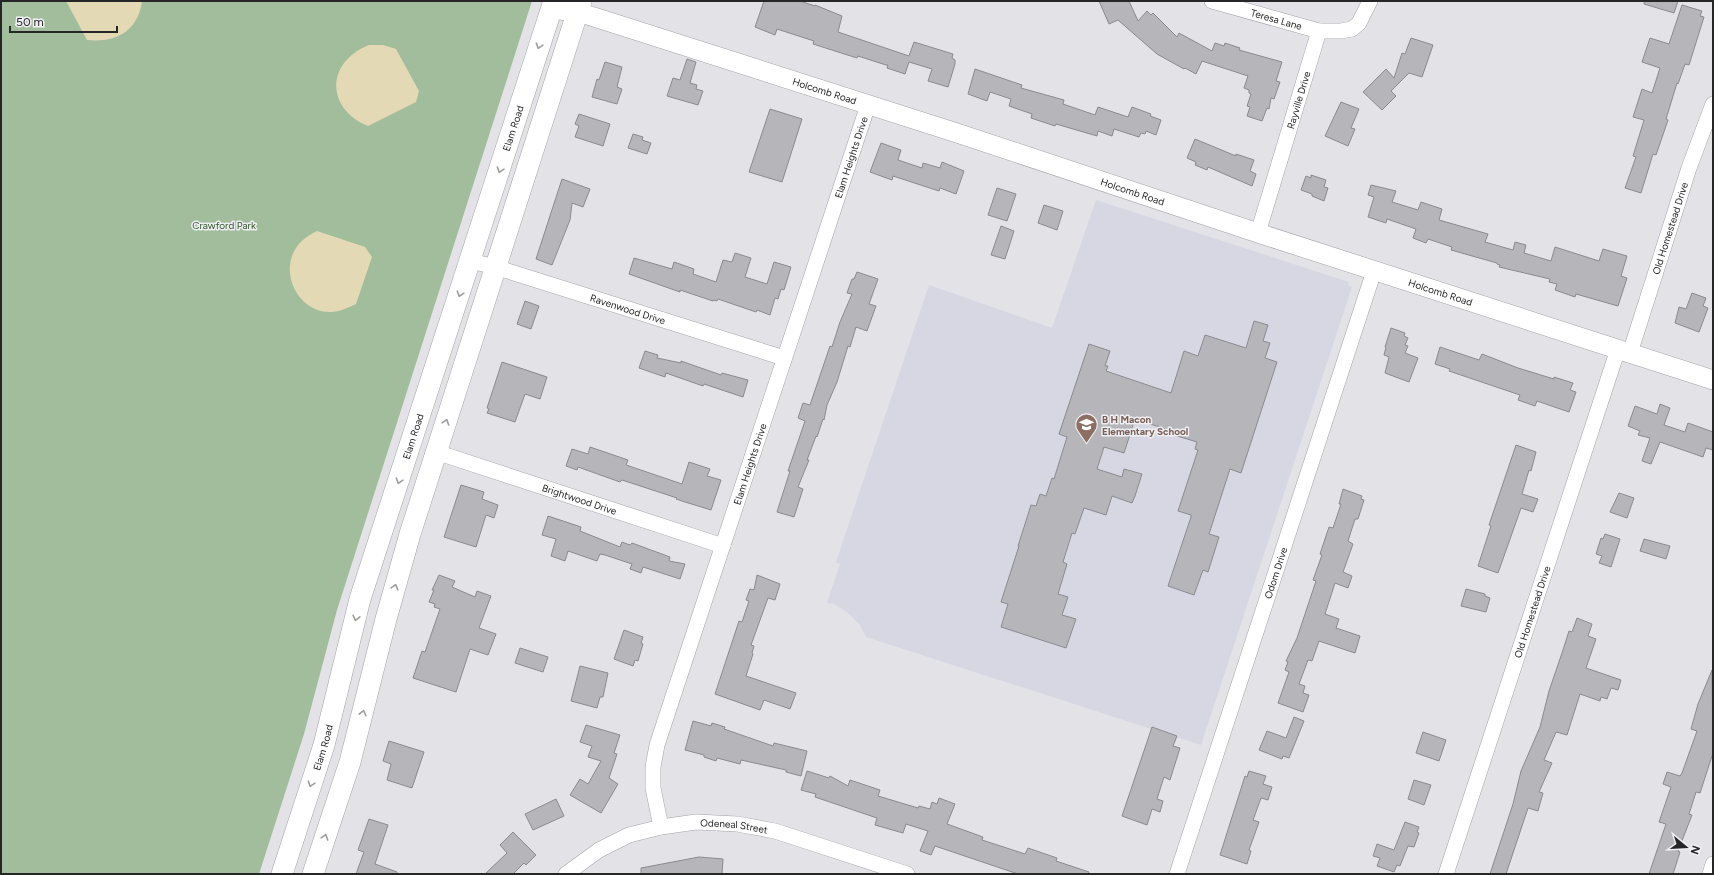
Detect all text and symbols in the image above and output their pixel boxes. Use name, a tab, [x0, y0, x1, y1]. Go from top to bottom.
street label: Teresa Lane	[1249, 6, 1304, 33]
scale bar	[10, 8, 117, 34]
text: 50 m	[16, 15, 44, 29]
one-way arrow	[535, 42, 544, 49]
street label: Rayville Drive	[1283, 69, 1313, 130]
street label: Holcomb Road	[791, 74, 858, 107]
street label: Elam Road	[499, 104, 526, 153]
street label: Elam Heights Drive	[831, 114, 870, 200]
one-way arrow	[496, 166, 505, 173]
street label: Holcomb Road	[1099, 175, 1166, 208]
street label: Old Homestead Drive	[1649, 180, 1691, 276]
park label: Crawford Park	[192, 219, 256, 232]
street label: Holcomb Road	[1407, 276, 1474, 308]
one-way arrow	[456, 290, 465, 297]
street label: Ravenwood Drive	[589, 291, 668, 327]
street label: Elam Road	[399, 412, 426, 461]
school or university icon: B H Macon Elementary School	[1073, 412, 1099, 445]
place label: B H Macon Elementary School	[1102, 413, 1188, 438]
one-way arrow	[441, 419, 450, 426]
street label: Elam Heights Drive	[730, 421, 769, 507]
one-way arrow	[395, 477, 403, 484]
street label: Brightwood Drive	[540, 481, 619, 517]
street label: Odom Drive	[1261, 545, 1290, 600]
street label: Old Homestead Drive	[1511, 563, 1553, 659]
one-way arrow	[390, 583, 399, 590]
one-way arrow	[352, 614, 361, 621]
one-way arrow	[358, 709, 367, 716]
street label: Elam Road	[310, 723, 335, 772]
one-way arrow	[307, 781, 316, 788]
street label: Odeneal Street	[700, 816, 769, 836]
north arrow	[1666, 827, 1706, 867]
one-way arrow	[320, 834, 329, 841]
text: N	[1688, 844, 1703, 856]

